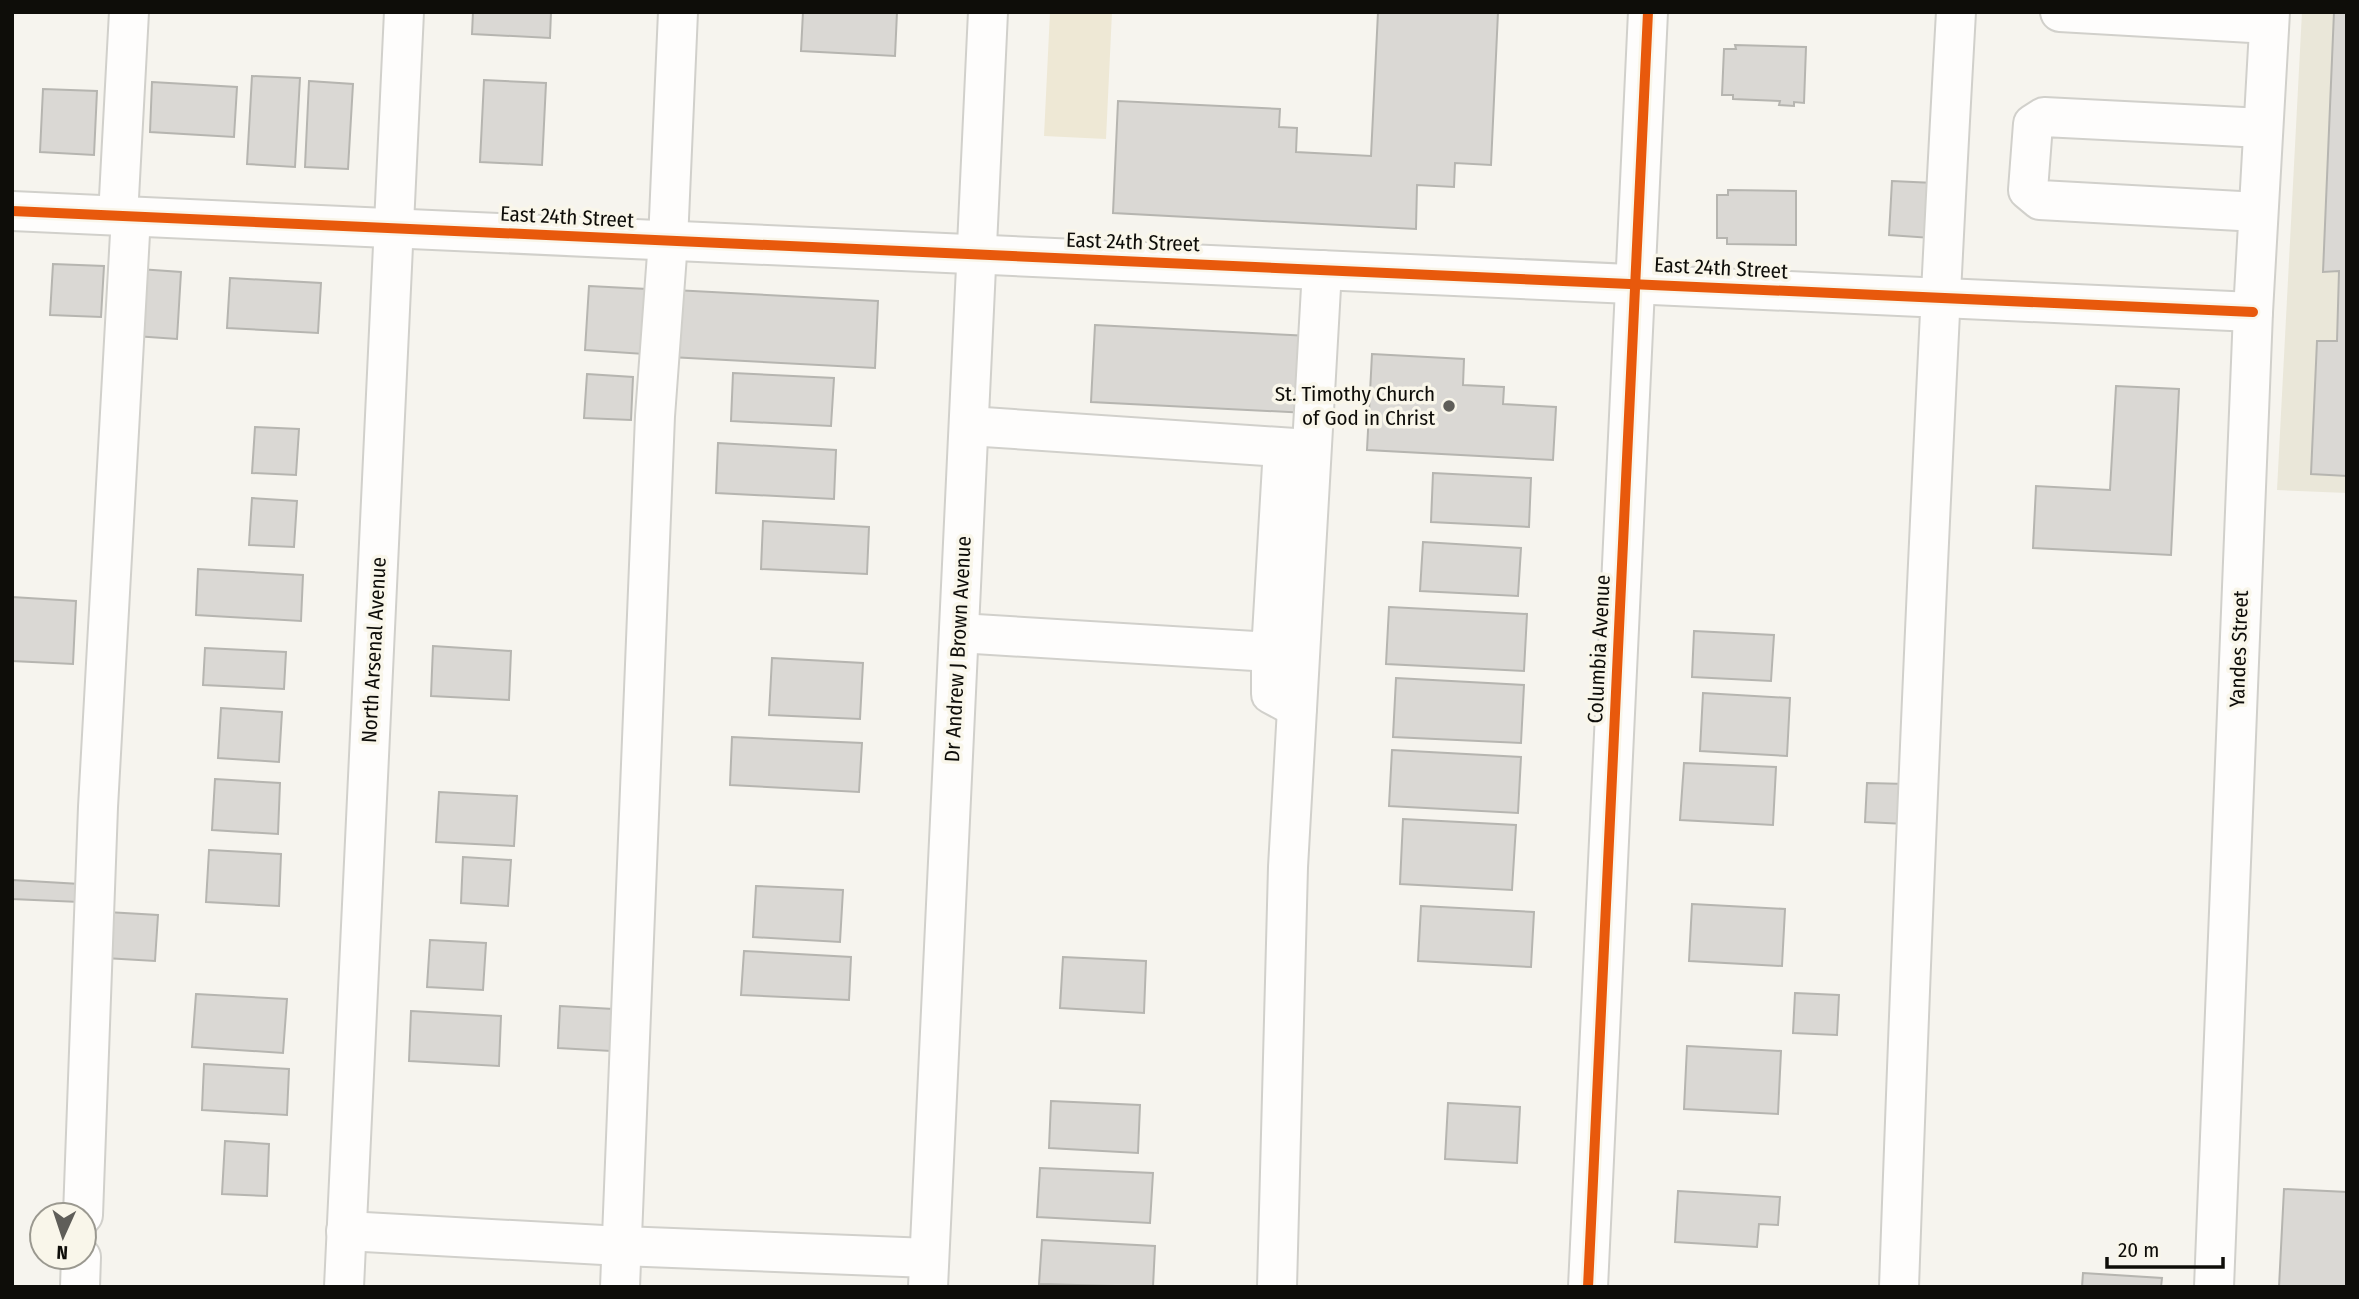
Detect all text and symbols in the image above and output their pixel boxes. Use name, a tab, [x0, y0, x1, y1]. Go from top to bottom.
street label: East 24th Street	[499, 201, 635, 233]
street label: East 24th Street	[1066, 227, 1201, 257]
street label: East 24th Street	[1653, 252, 1789, 284]
place label: St. Timothy Church of God in Christ	[1275, 381, 1435, 431]
marker: St. Timothy Church of God in Christ	[1441, 398, 1457, 414]
street label: Dr Andrew J Brown Avenue	[939, 535, 977, 763]
street label: North Arsenal Avenue	[356, 556, 392, 744]
street label: Columbia Avenue	[1582, 574, 1616, 724]
street label: Yandes Street	[2224, 590, 2254, 708]
north arrow	[28, 1201, 98, 1271]
scale bar	[2107, 1226, 2222, 1270]
text: 20 m	[2118, 1237, 2159, 1263]
text: N	[56, 1241, 68, 1264]

